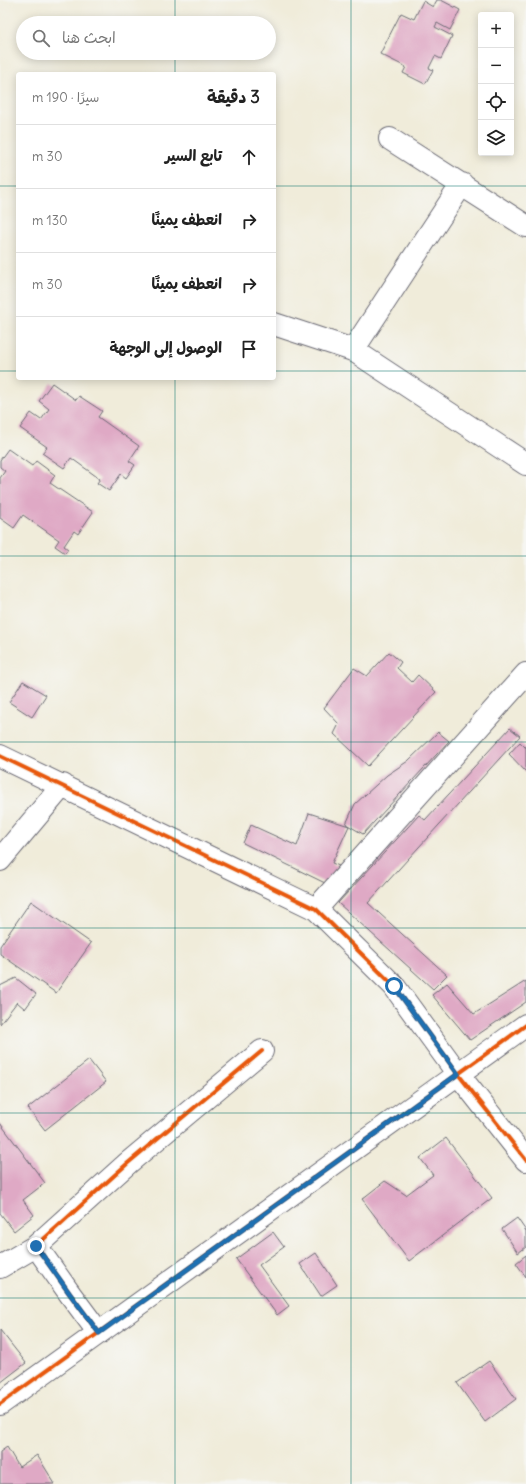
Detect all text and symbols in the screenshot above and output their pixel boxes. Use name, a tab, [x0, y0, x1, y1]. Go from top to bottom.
map controls	[478, 12, 514, 156]
button: +	[478, 12, 514, 48]
search box	[16, 16, 276, 60]
icon: search	[30, 27, 52, 49]
text: ابحث هنا	[62, 28, 116, 47]
button: −	[478, 48, 514, 84]
button: locate	[478, 84, 514, 120]
text: 3 دقيقة	[207, 86, 260, 108]
text: سيرًا · 190 m	[32, 89, 99, 106]
button: layers	[478, 120, 514, 156]
text: تابع السير	[165, 146, 222, 165]
icon: ahead	[238, 146, 260, 168]
text: 30 m	[32, 148, 62, 165]
text: انعطف يمينًا	[151, 210, 222, 229]
icon: right	[238, 210, 260, 232]
text: 130 m	[32, 212, 68, 229]
text: انعطف يمينًا	[151, 274, 222, 293]
icon: right	[238, 274, 260, 296]
text: 30 m	[32, 276, 62, 293]
text: الوصول إلى الوجهة	[109, 338, 222, 357]
icon: arrive	[238, 338, 260, 360]
route start	[385, 977, 403, 995]
route end	[27, 1237, 45, 1255]

